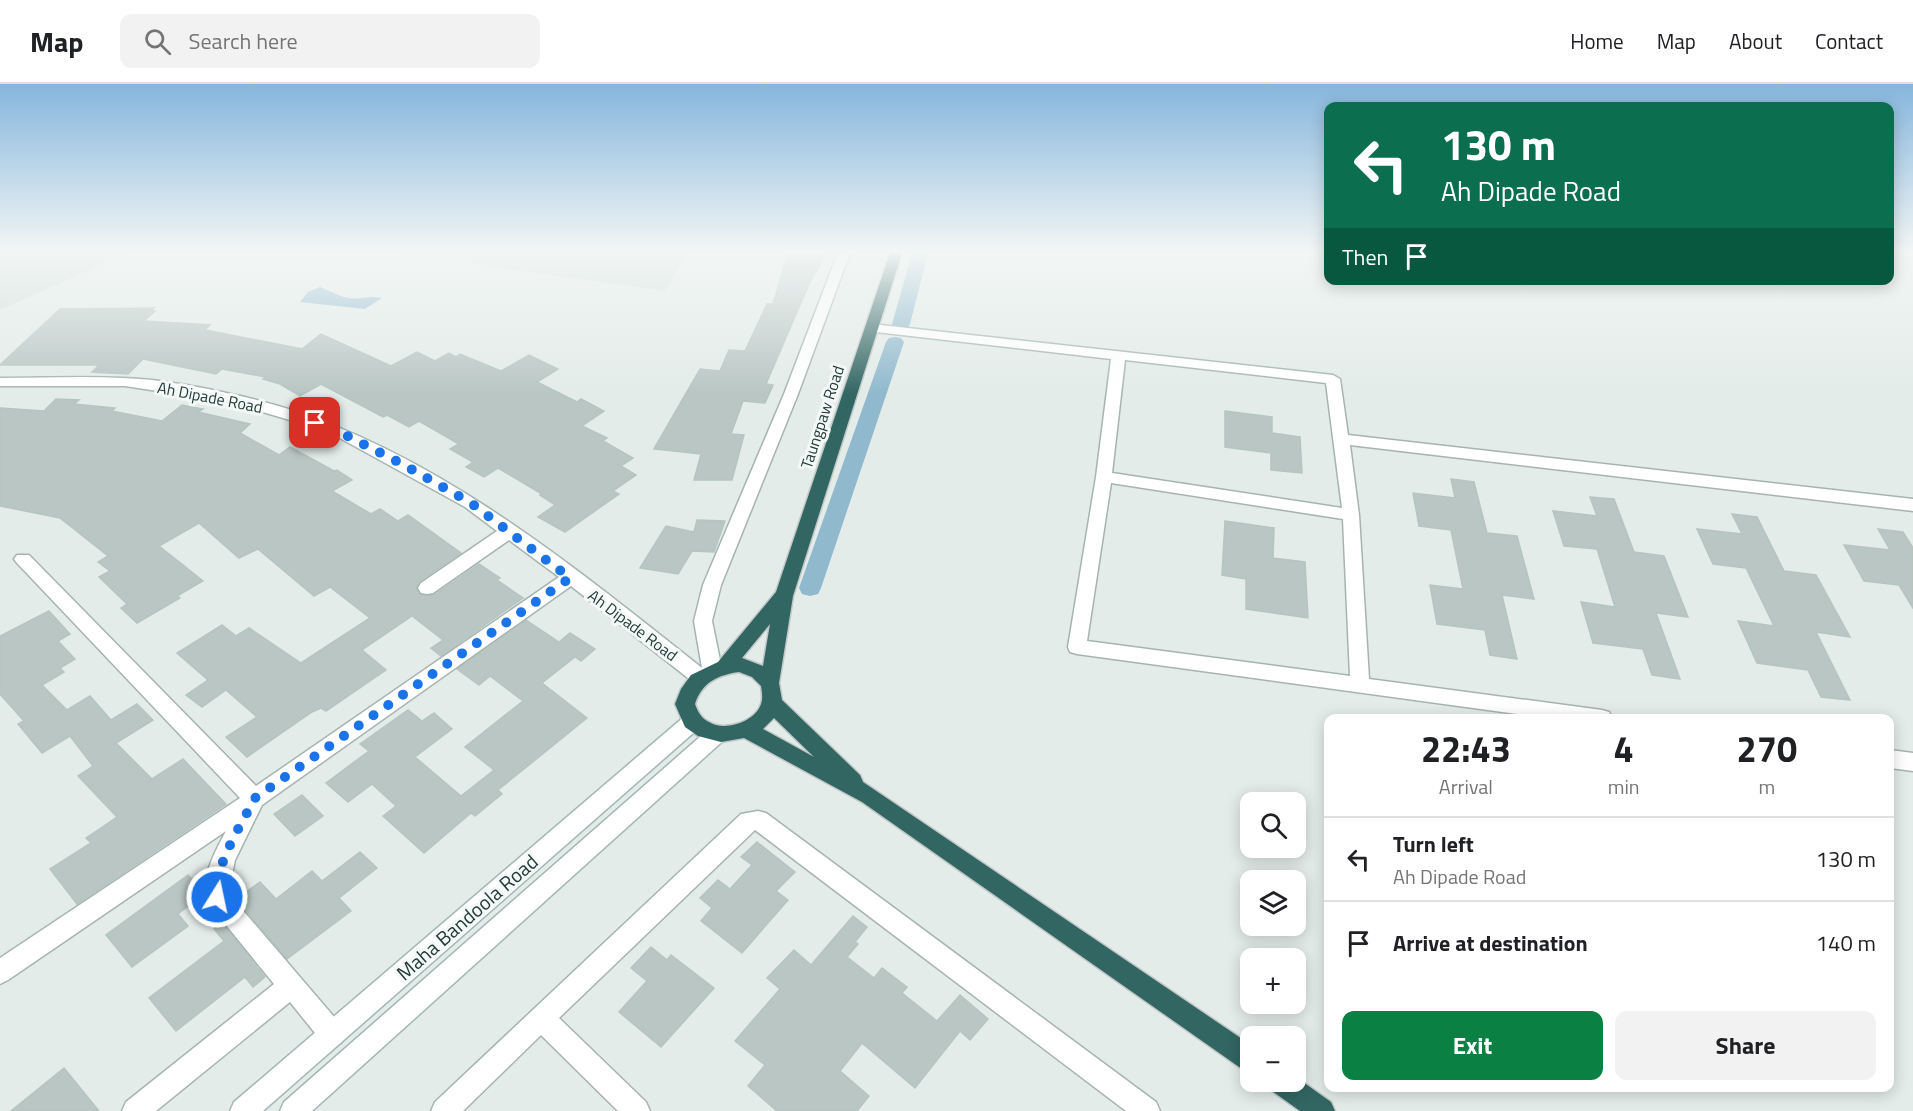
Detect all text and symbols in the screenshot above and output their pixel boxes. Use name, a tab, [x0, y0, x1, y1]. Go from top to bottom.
search box	[120, 14, 540, 68]
text: Map	[30, 20, 84, 63]
text: Search here	[189, 24, 298, 58]
icon: search	[141, 25, 174, 58]
text: Home	[1570, 25, 1624, 57]
text: Map	[1657, 25, 1696, 57]
text: About	[1729, 25, 1782, 57]
text: Contact	[1815, 25, 1883, 57]
text: 130 m	[1441, 112, 1556, 176]
icon: left	[1342, 126, 1420, 204]
text: Ah Dipade Road	[1441, 170, 1621, 211]
text: Then	[1342, 240, 1388, 274]
icon: arrive	[1400, 240, 1433, 273]
street label: Taungpaw Road	[794, 362, 850, 472]
street label: Ah Dipade Road	[155, 375, 265, 419]
pin	[289, 397, 340, 448]
icon: arrive	[298, 406, 331, 439]
street label: Ah Dipade Road	[583, 583, 683, 667]
text: 22:43	[1421, 721, 1511, 776]
text: 4	[1614, 721, 1634, 776]
text: 270	[1737, 721, 1797, 776]
text: Arrival	[1439, 771, 1493, 802]
text: min	[1608, 771, 1640, 802]
text: m	[1758, 771, 1775, 802]
map controls	[1240, 792, 1306, 1092]
button: search	[1240, 792, 1306, 858]
text: Turn left	[1393, 827, 1474, 861]
text: 130 m	[1816, 842, 1876, 876]
icon: left	[1342, 843, 1375, 876]
street label: Maha Bandoola Road	[389, 847, 545, 987]
text: Ah Dipade Road	[1393, 861, 1526, 892]
position arrow	[185, 865, 249, 929]
button: layers	[1240, 870, 1306, 936]
text: Arrive at destination	[1393, 926, 1588, 960]
text: 140 m	[1816, 926, 1876, 960]
icon: arrive	[1342, 927, 1375, 960]
button: +	[1240, 948, 1306, 1014]
button: Exit	[1342, 1011, 1603, 1080]
button: Share	[1615, 1011, 1876, 1080]
button: −	[1240, 1026, 1306, 1092]

